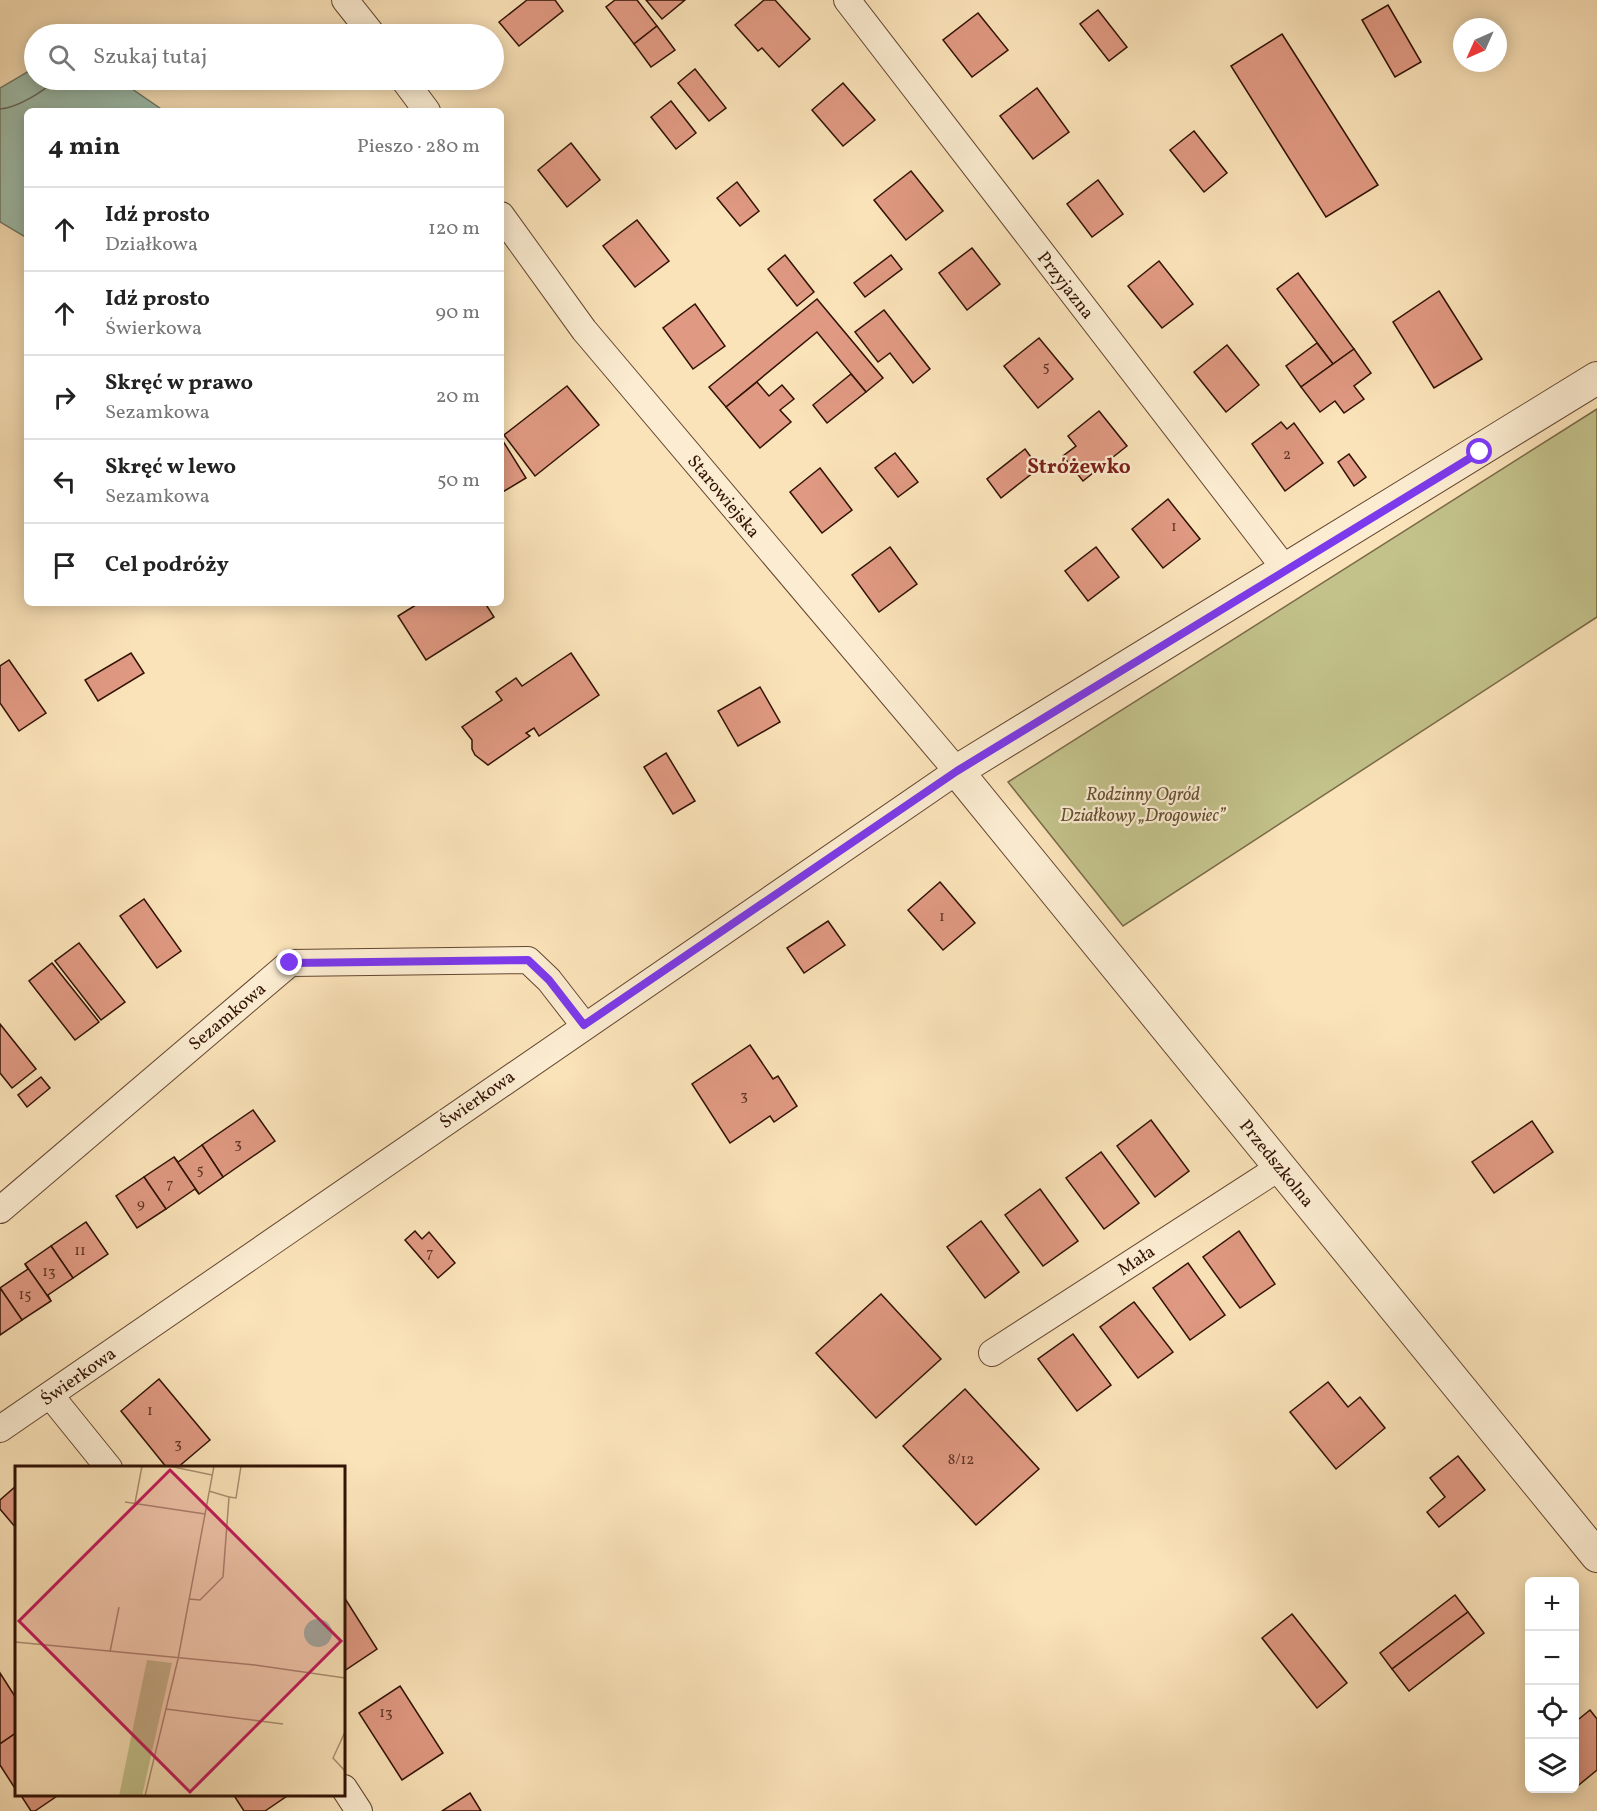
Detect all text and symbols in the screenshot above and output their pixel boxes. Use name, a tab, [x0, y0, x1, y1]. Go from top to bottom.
north arrow	[1453, 18, 1507, 72]
search box	[24, 24, 504, 90]
icon: search	[45, 41, 78, 74]
text: Szukaj tutaj	[93, 42, 207, 73]
text: 4 min	[48, 129, 120, 165]
text: Pieszo · 280 m	[357, 133, 480, 161]
text: Idź prosto	[105, 200, 210, 231]
icon: ahead	[48, 213, 81, 246]
text: 120 m	[428, 215, 480, 243]
text: Działkowa	[105, 231, 198, 259]
street label: Przyjazna	[1030, 247, 1099, 325]
text: Idź prosto	[105, 284, 210, 315]
icon: ahead	[48, 297, 81, 330]
text: 90 m	[436, 299, 480, 327]
text: Świerkowa	[105, 315, 202, 343]
house number: 5	[1042, 357, 1050, 378]
text: Skręć w prawo	[105, 368, 253, 399]
icon: right	[48, 381, 81, 414]
text: 20 m	[436, 383, 480, 411]
text: Sezamkowa	[105, 399, 210, 427]
route start	[1466, 438, 1492, 464]
house number: 2	[1283, 445, 1291, 466]
street label: Starowiejska	[681, 450, 765, 544]
text: Skręć w lewo	[105, 452, 236, 483]
district label: Stróżewko	[1027, 453, 1131, 482]
icon: left	[48, 465, 81, 498]
text: 50 m	[437, 467, 480, 495]
text: Sezamkowa	[105, 483, 210, 511]
house number: 1	[1171, 517, 1177, 538]
icon: arrive	[48, 549, 81, 582]
text: Cel podróży	[105, 550, 229, 581]
park label: Rodzinny Ogród Działkowy „Drogowiec”	[1060, 783, 1227, 829]
house number: 1	[939, 907, 945, 928]
route end	[276, 949, 302, 975]
street label: Sezamkowa	[184, 977, 272, 1057]
street label: Świerkowa	[435, 1065, 521, 1135]
house number: 3	[740, 1086, 748, 1107]
street label: Przedszkolna	[1233, 1115, 1319, 1213]
house number: 3	[234, 1134, 242, 1155]
house number: 5	[196, 1160, 204, 1181]
house number: 7	[166, 1174, 174, 1195]
house number: 9	[137, 1194, 145, 1215]
street label: Mała	[1113, 1240, 1160, 1283]
house number: 11	[74, 1241, 86, 1262]
house number: 7	[426, 1243, 434, 1264]
house number: 13	[42, 1262, 56, 1283]
house number: 15	[18, 1285, 32, 1306]
street label: Świerkowa	[36, 1342, 122, 1412]
house number: 1	[147, 1401, 153, 1422]
house number: 3	[174, 1434, 182, 1455]
house number: 8/12	[948, 1450, 974, 1471]
inset map	[15, 1466, 345, 1796]
map controls	[1525, 1577, 1579, 1793]
button: +	[1525, 1577, 1579, 1631]
button: −	[1525, 1631, 1579, 1685]
button: locate	[1525, 1685, 1579, 1739]
house number: 13	[379, 1703, 393, 1724]
button: layers	[1525, 1739, 1579, 1793]

